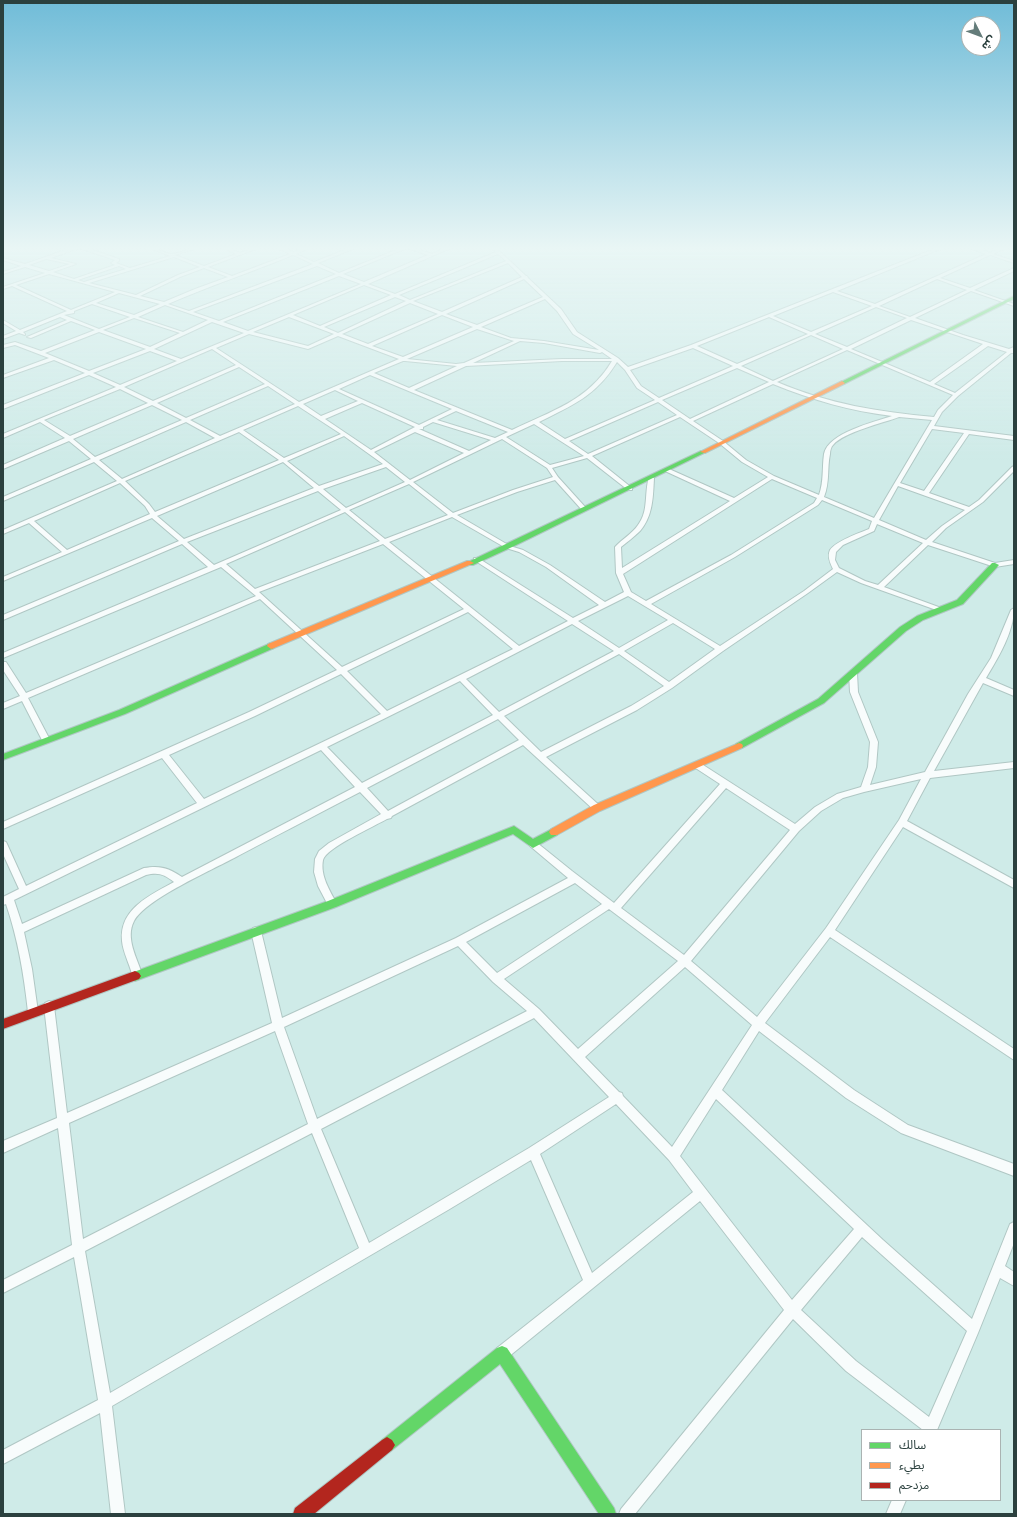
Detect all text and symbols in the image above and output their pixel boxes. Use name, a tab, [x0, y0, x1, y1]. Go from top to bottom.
north arrow	[961, 16, 1001, 56]
text: ش	[979, 33, 999, 54]
legend	[861, 1429, 1001, 1501]
text: سالك	[899, 1437, 926, 1452]
text: بطيء	[899, 1457, 925, 1472]
text: مزدحم	[899, 1477, 929, 1492]

